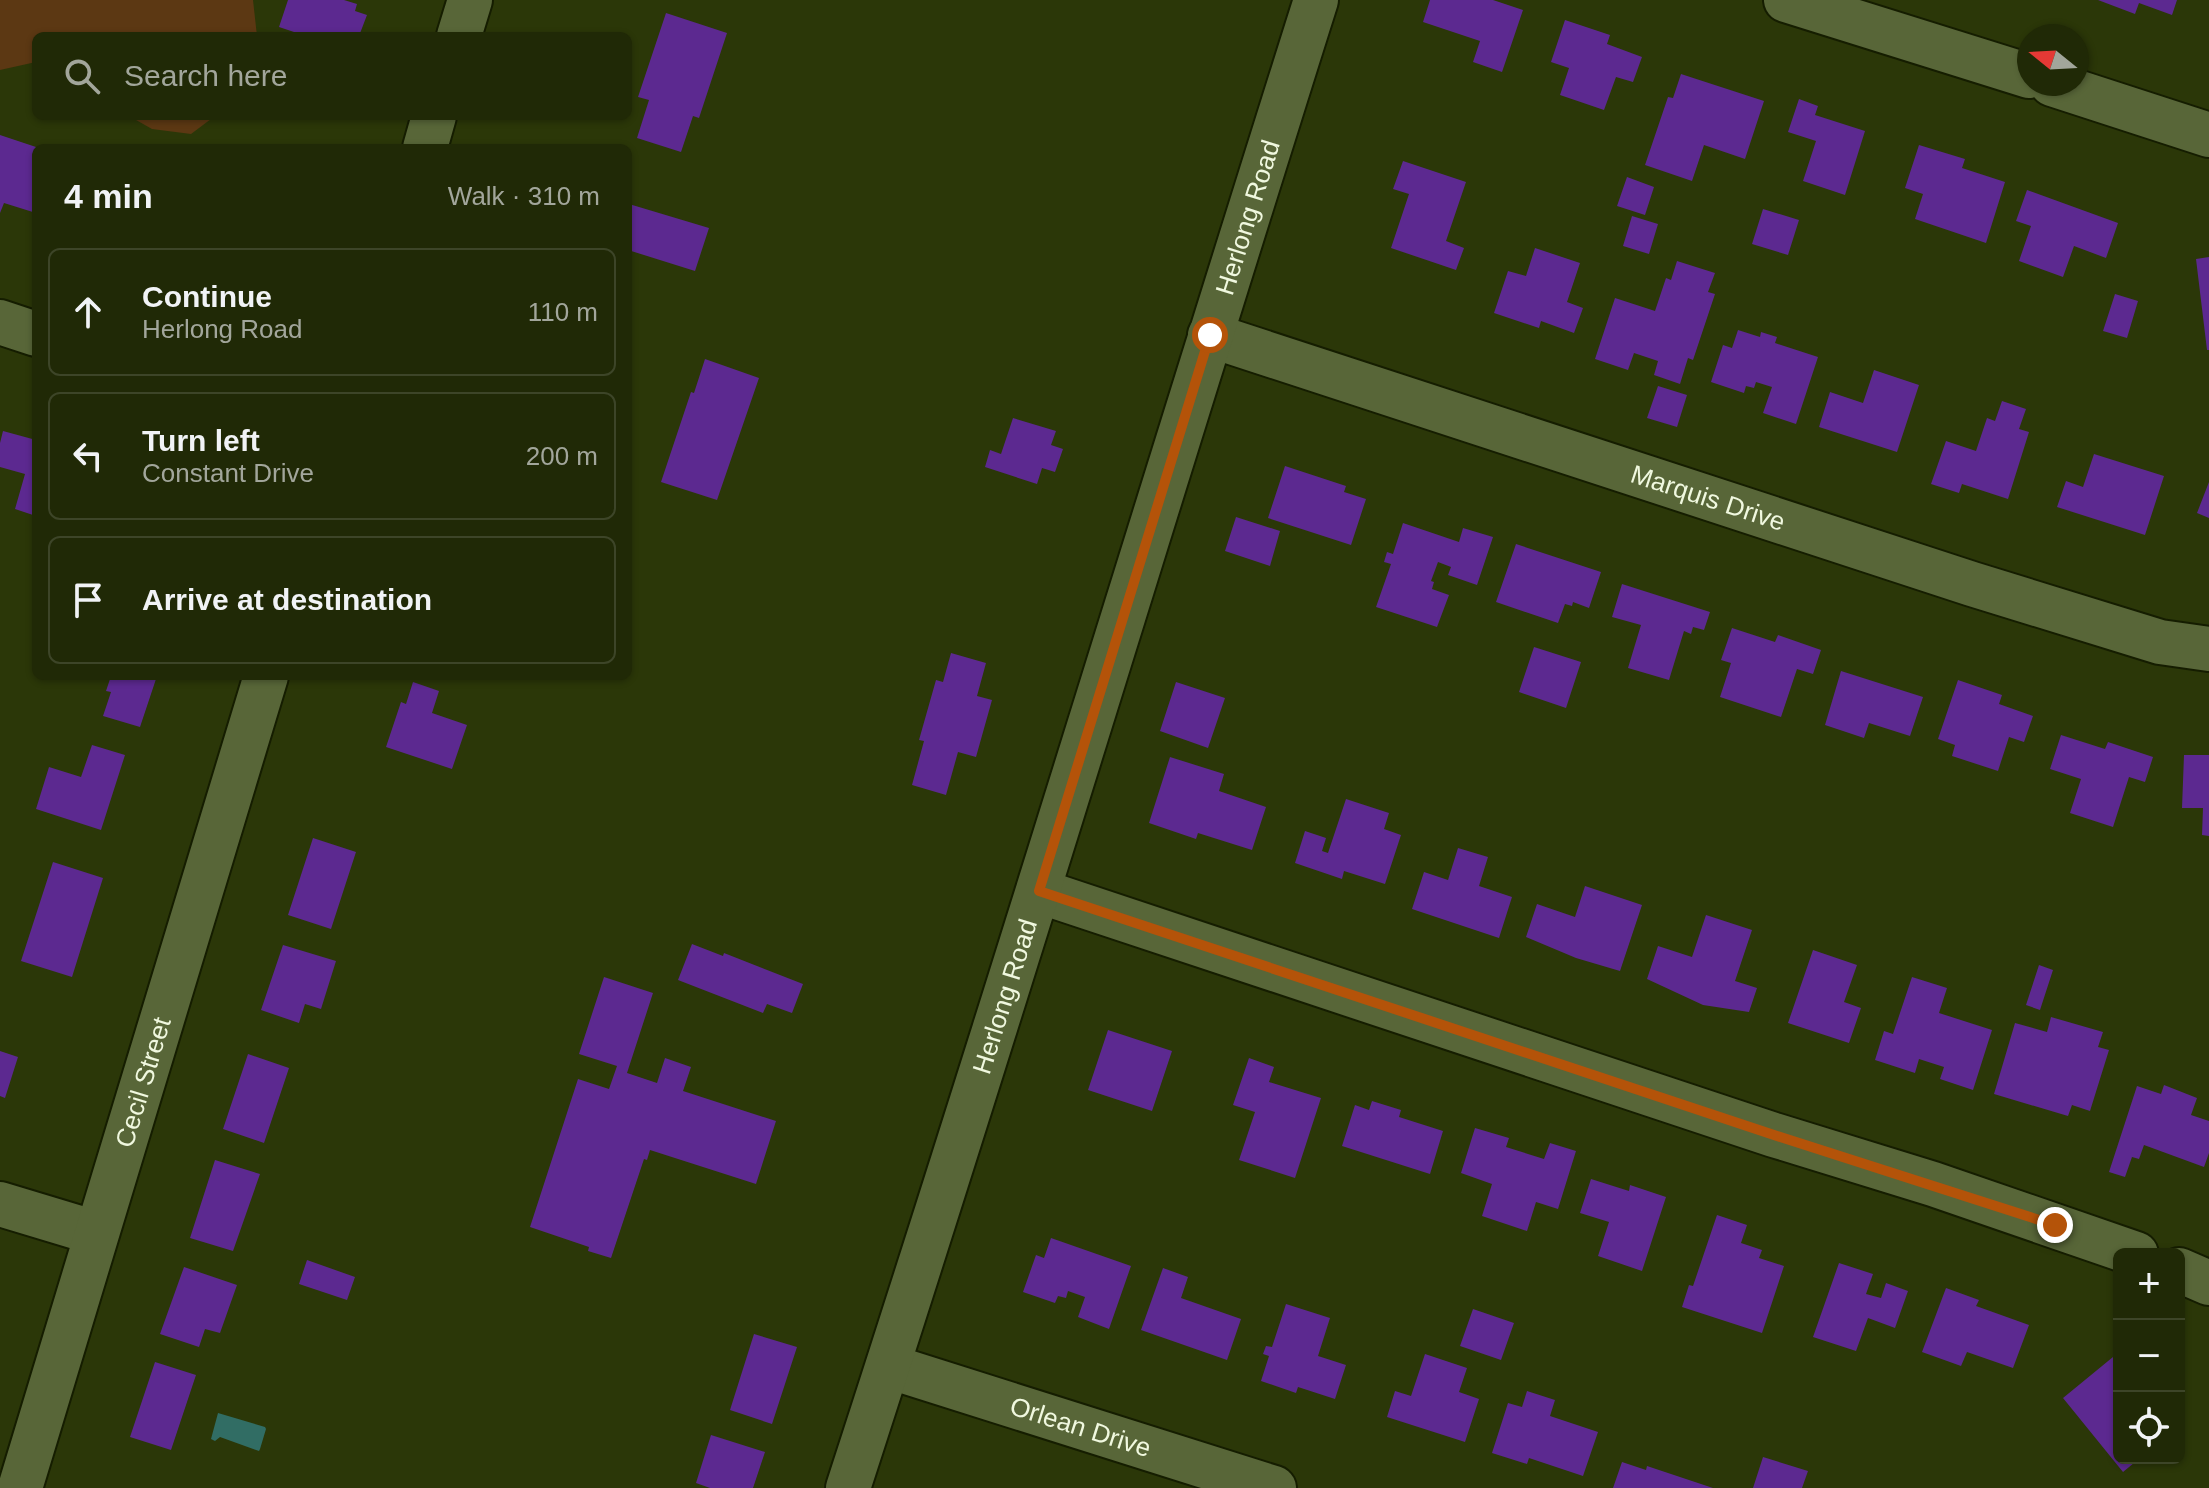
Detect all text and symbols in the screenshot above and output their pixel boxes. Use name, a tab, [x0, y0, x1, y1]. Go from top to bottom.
north arrow	[2017, 24, 2089, 96]
search box	[32, 32, 632, 120]
icon: search	[60, 54, 104, 98]
text: Search here	[124, 59, 287, 92]
street label: Herlong Road	[1209, 136, 1286, 298]
text: 4 min	[64, 177, 153, 215]
text: Walk · 310 m	[448, 181, 600, 211]
text: Continue	[142, 280, 272, 313]
icon: ahead	[66, 290, 110, 334]
text: 110 m	[528, 297, 598, 327]
text: Herlong Road	[142, 314, 302, 344]
route start	[1192, 317, 1228, 353]
text: Turn left	[142, 424, 260, 457]
icon: left	[66, 434, 110, 478]
text: 200 m	[526, 441, 598, 471]
text: Constant Drive	[142, 458, 314, 488]
street label: Marquis Drive	[1627, 459, 1789, 537]
icon: arrive	[66, 578, 110, 622]
text: Arrive at destination	[142, 583, 432, 616]
street label: Herlong Road	[966, 915, 1043, 1077]
street label: Cecil Street	[109, 1013, 177, 1151]
route end	[2037, 1207, 2073, 1243]
map controls	[2113, 1248, 2185, 1464]
button: +	[2113, 1248, 2185, 1320]
button: −	[2113, 1320, 2185, 1392]
street label: Orlean Drive	[1006, 1391, 1155, 1463]
button: locate	[2113, 1392, 2185, 1464]

